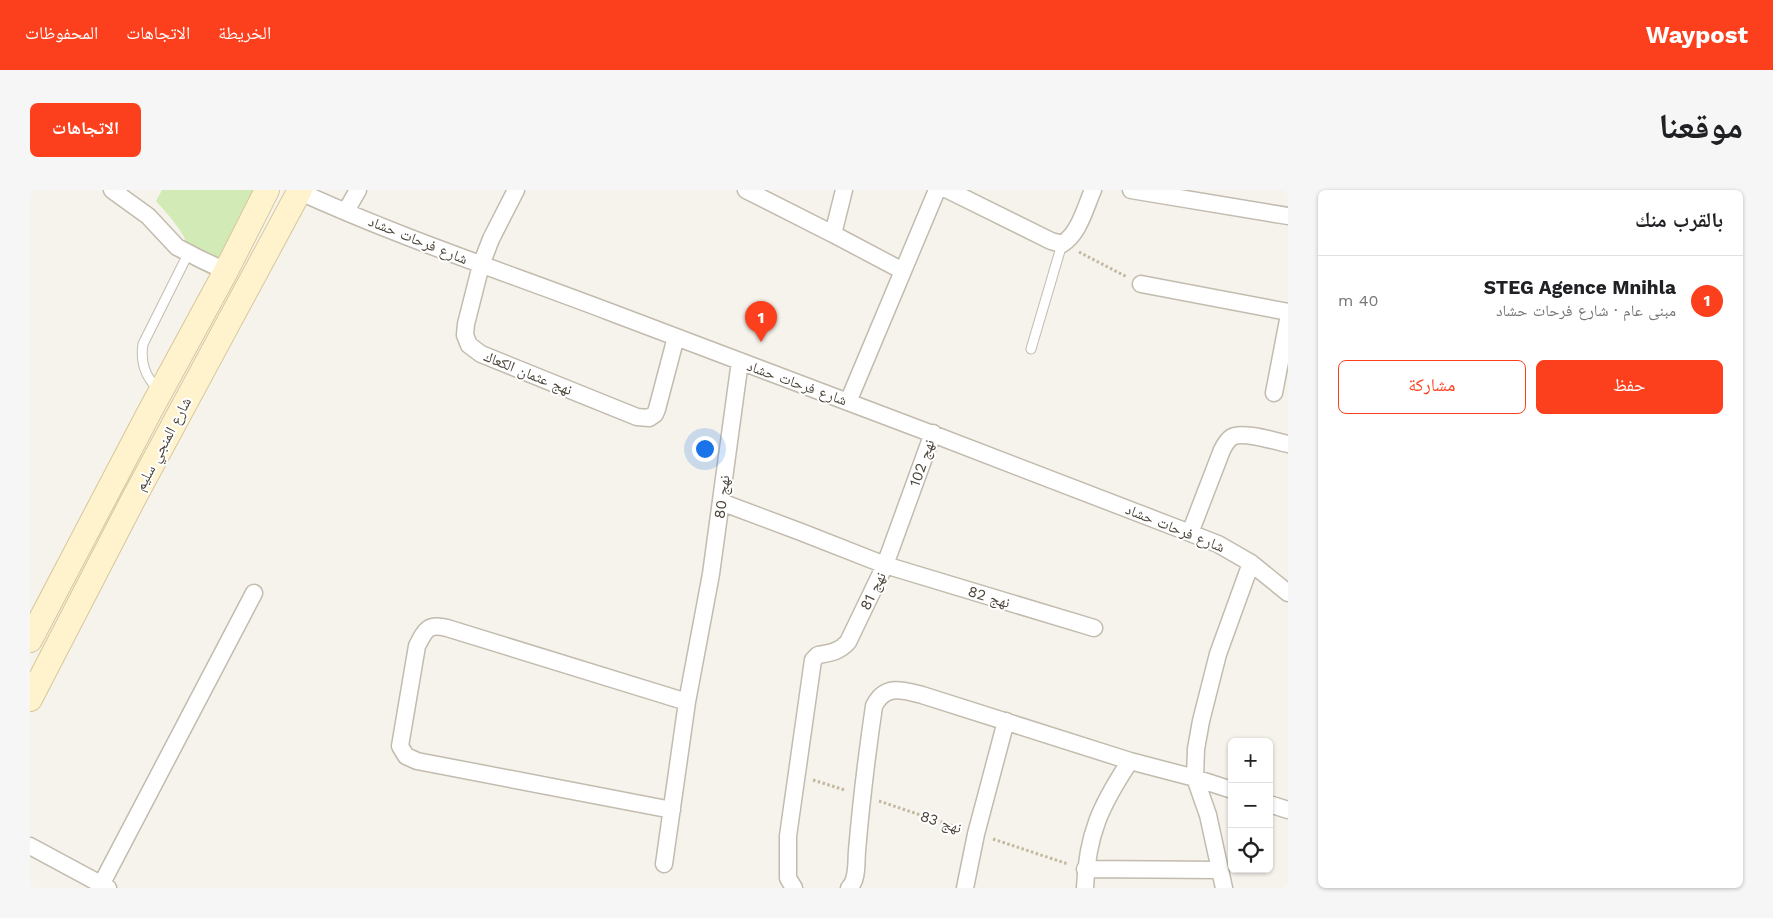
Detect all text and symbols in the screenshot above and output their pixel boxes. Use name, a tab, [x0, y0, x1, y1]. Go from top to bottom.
text: Waypost	[1646, 21, 1748, 49]
text: المحفوظات	[25, 22, 98, 43]
text: الاتجاهات	[126, 22, 190, 43]
text: الخريطة	[218, 22, 271, 43]
button: الاتجاهات	[30, 103, 141, 157]
text: موقعنا	[1658, 105, 1743, 147]
text: بالقرب منك	[1635, 207, 1723, 232]
street label: شارع فرحات حشاد	[365, 212, 470, 269]
text: STEG Agence Mnihla	[1484, 276, 1676, 299]
text: 40 m	[1338, 291, 1378, 310]
text: 1	[1704, 291, 1710, 310]
pin: 1	[745, 301, 777, 342]
text: مبنى عام · شارع فرحات حشاد	[1496, 301, 1676, 320]
street label: نهج عثمان الكعاك	[481, 347, 575, 400]
street label: شارع فرحات حشاد	[744, 356, 850, 410]
button: مشاركة	[1338, 360, 1526, 414]
button: حفظ	[1536, 360, 1723, 414]
street label: شارع المنجي سليم	[131, 394, 198, 495]
your location	[692, 436, 718, 462]
street label: نهج 102	[906, 437, 939, 489]
street label: نهج 80	[710, 474, 735, 520]
street label: شارع فرحات حشاد	[1122, 500, 1227, 557]
street label: نهج 81	[856, 569, 891, 613]
street label: نهج 82	[966, 582, 1012, 613]
map controls	[1228, 738, 1273, 873]
button: +	[1228, 738, 1273, 783]
button: −	[1228, 783, 1273, 828]
street label: نهج 83	[918, 807, 964, 838]
button: locate	[1228, 828, 1273, 873]

